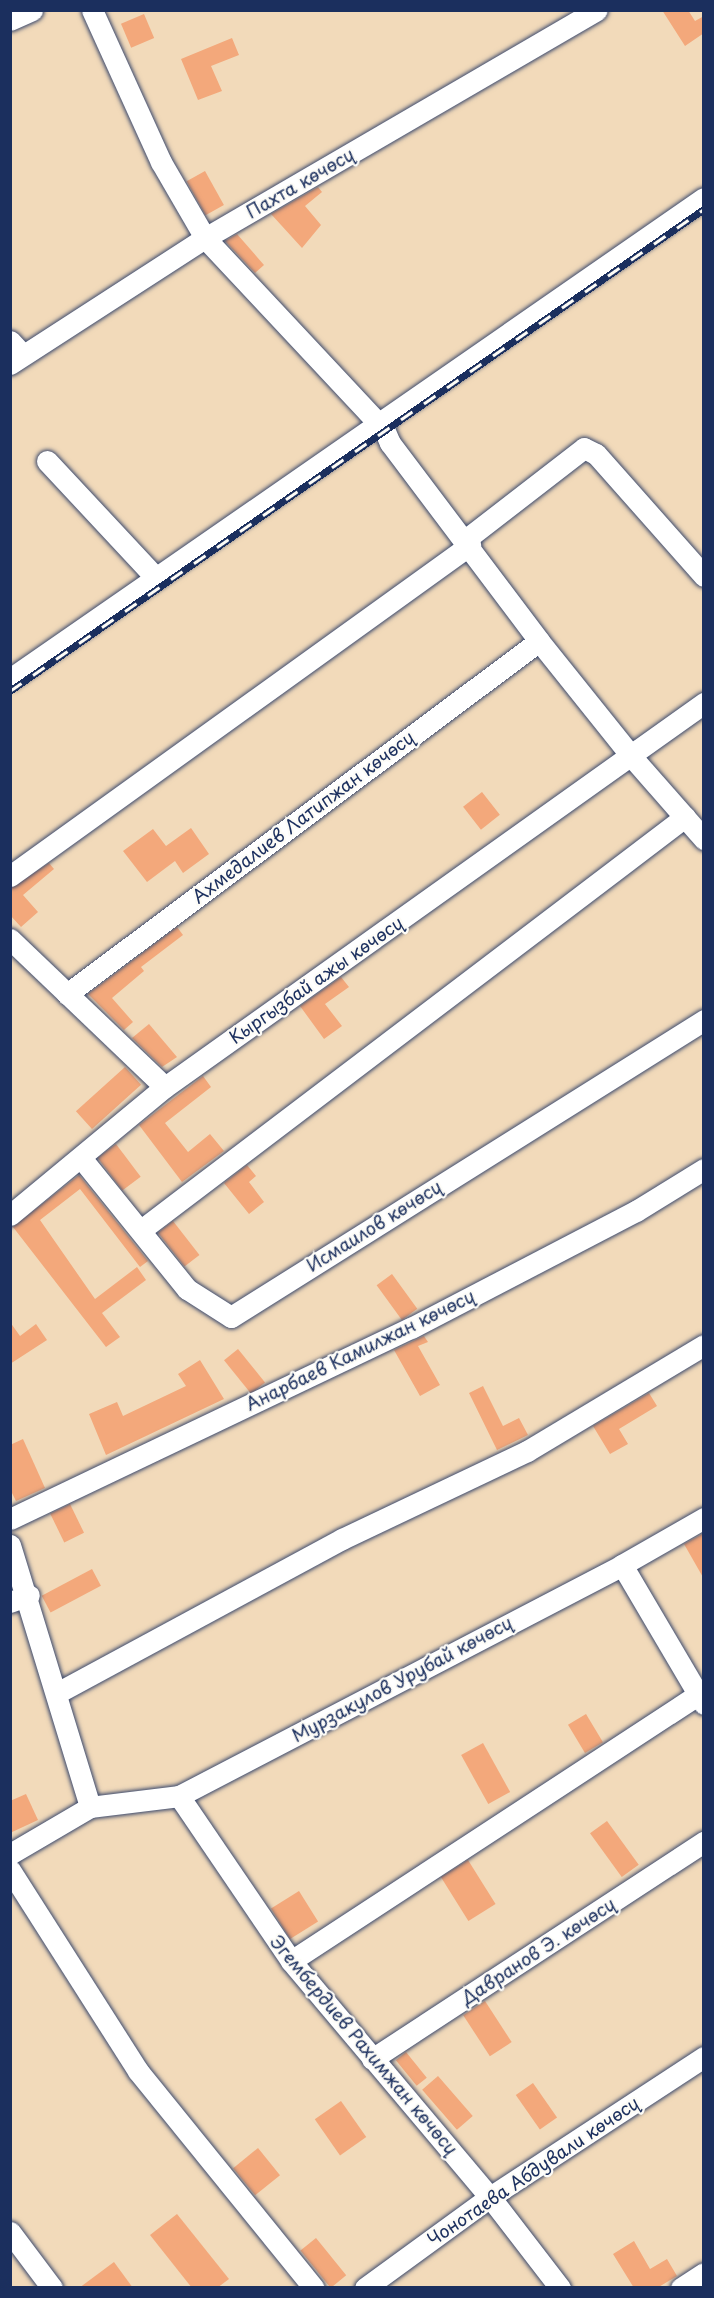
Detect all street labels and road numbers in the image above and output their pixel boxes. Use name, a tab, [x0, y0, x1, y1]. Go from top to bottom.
street label: Пахта көчөсү	[242, 143, 358, 223]
street label: Ахмедалиев Латипжан көчөсү	[187, 726, 419, 908]
street label: Кыргызбай ажы көчөсү	[225, 912, 407, 1048]
street label: Исмаилов көчөсү	[303, 1176, 445, 1276]
street label: Анарбаев Камилжан көчөсү	[241, 1285, 479, 1415]
street label: Мурзакулов Урубай көчөсү	[288, 1611, 516, 1747]
street label: Давранов Э. көчөсү	[457, 1893, 619, 2009]
street label: Эгембердиев Рахимжан көчөсү	[265, 1930, 463, 2160]
street label: Чонотаева Абдували көчөсү	[422, 2091, 644, 2251]

